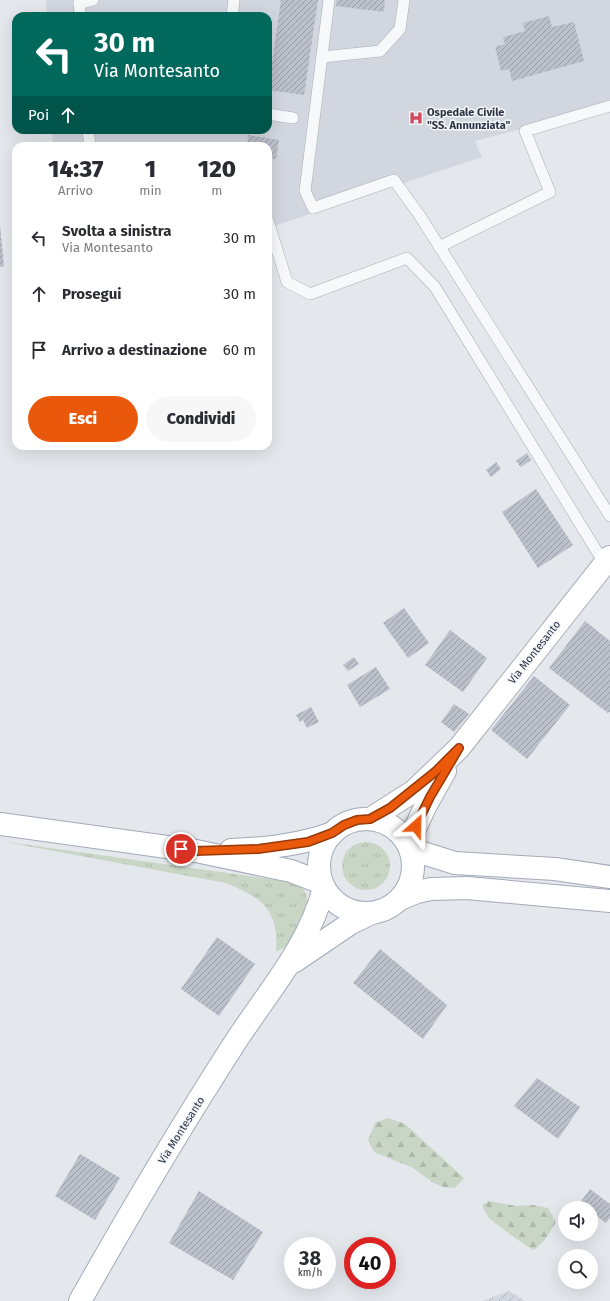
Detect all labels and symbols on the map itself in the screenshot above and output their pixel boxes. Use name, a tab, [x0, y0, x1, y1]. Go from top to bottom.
place label: Ospedale Civile "SS. Annunziata"	[427, 106, 511, 132]
hospital icon: Ospedale Civile "SS. Annunziata"	[408, 110, 424, 126]
street label: Via Montesanto	[506, 618, 563, 687]
position arrow	[395, 805, 437, 847]
pin	[164, 832, 198, 866]
street label: Via Montesanto	[155, 1094, 207, 1166]
speed limit sign: 40	[344, 1237, 396, 1289]

